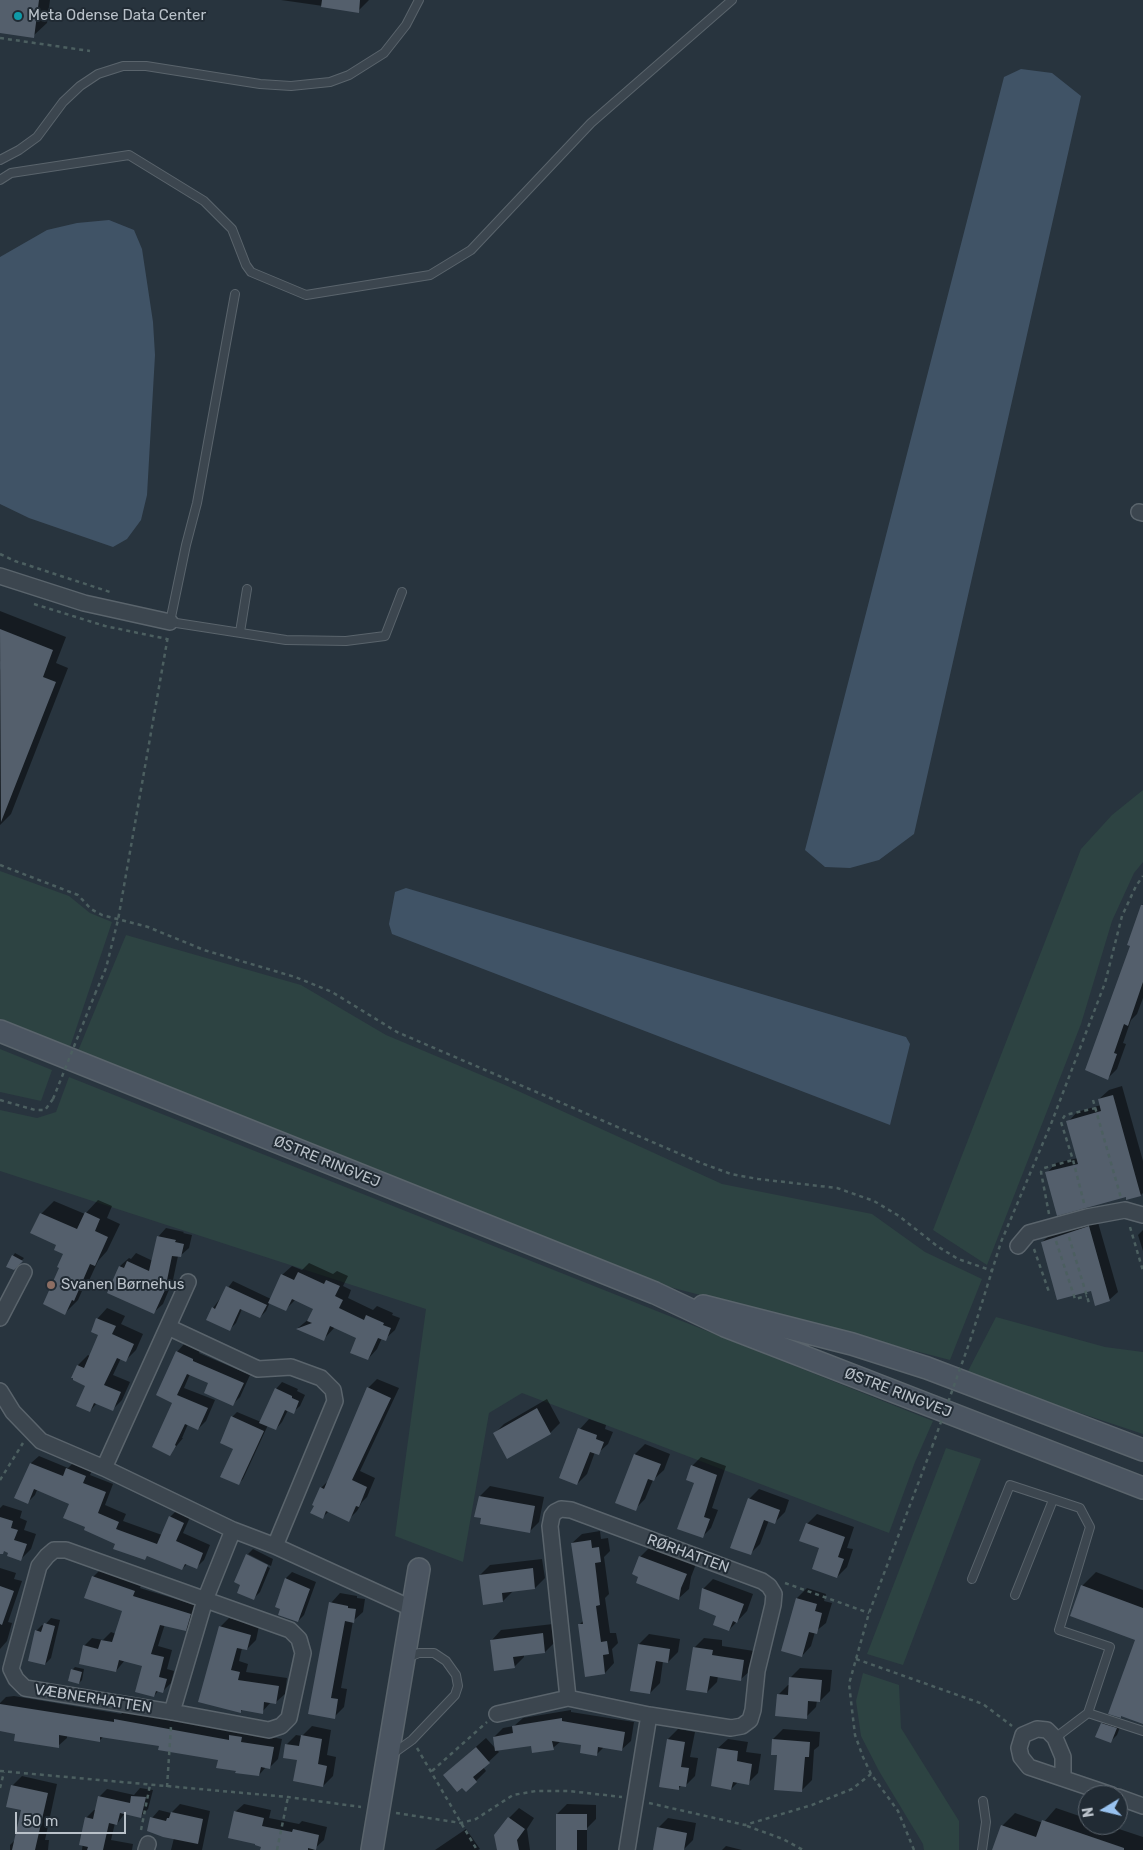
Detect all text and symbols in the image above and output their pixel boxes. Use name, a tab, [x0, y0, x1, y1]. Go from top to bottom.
place label: Meta Odense Data Center	[28, 7, 206, 25]
marker: Meta Odense Data Center	[12, 10, 24, 22]
street label: ØSTRE RINGVEJ	[271, 1132, 383, 1192]
place label: Svanen Børnehus	[61, 1276, 184, 1294]
marker: Svanen Børnehus	[45, 1279, 57, 1291]
street label: ØSTRE RINGVEJ	[842, 1364, 954, 1422]
street label: RØRHATTEN	[644, 1531, 732, 1577]
street label: VÆBNERHATTEN	[33, 1681, 153, 1717]
north arrow	[1078, 1785, 1128, 1835]
scale bar	[18, 1802, 129, 1834]
text: N	[1079, 1806, 1098, 1819]
text: 50 m	[23, 1812, 58, 1830]

